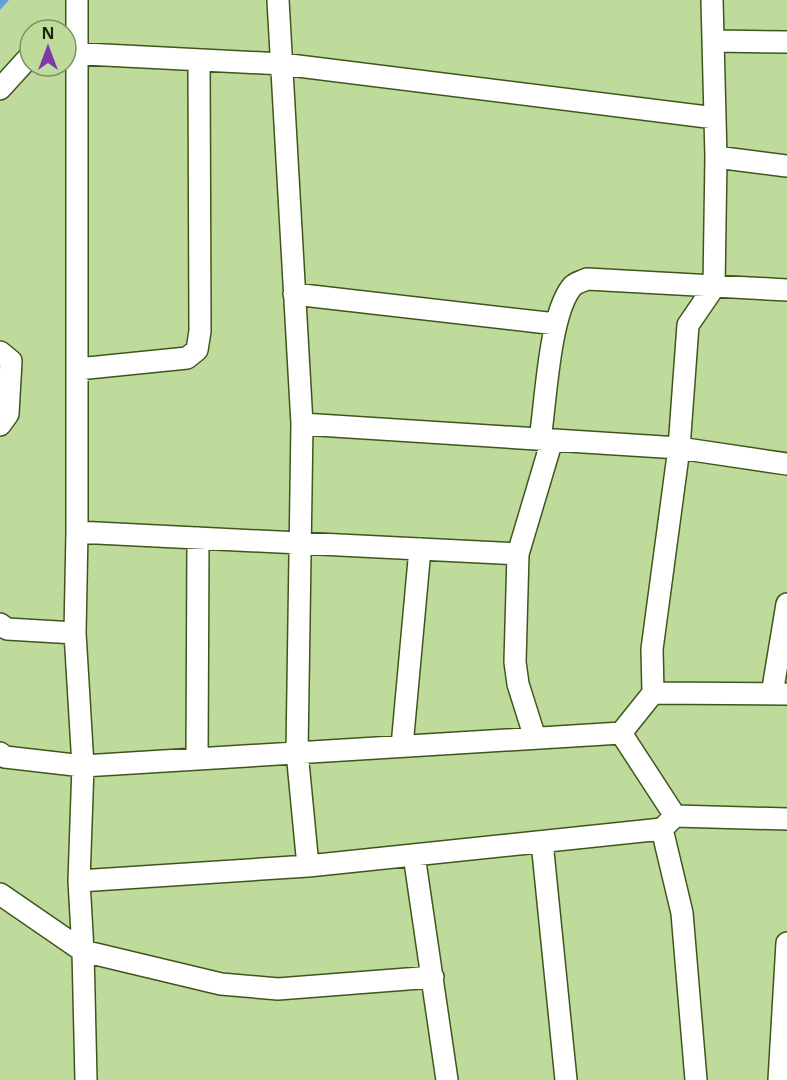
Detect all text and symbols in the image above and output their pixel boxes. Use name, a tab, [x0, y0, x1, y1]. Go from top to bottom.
north arrow	[18, 18, 78, 78]
text: N	[41, 22, 55, 44]

